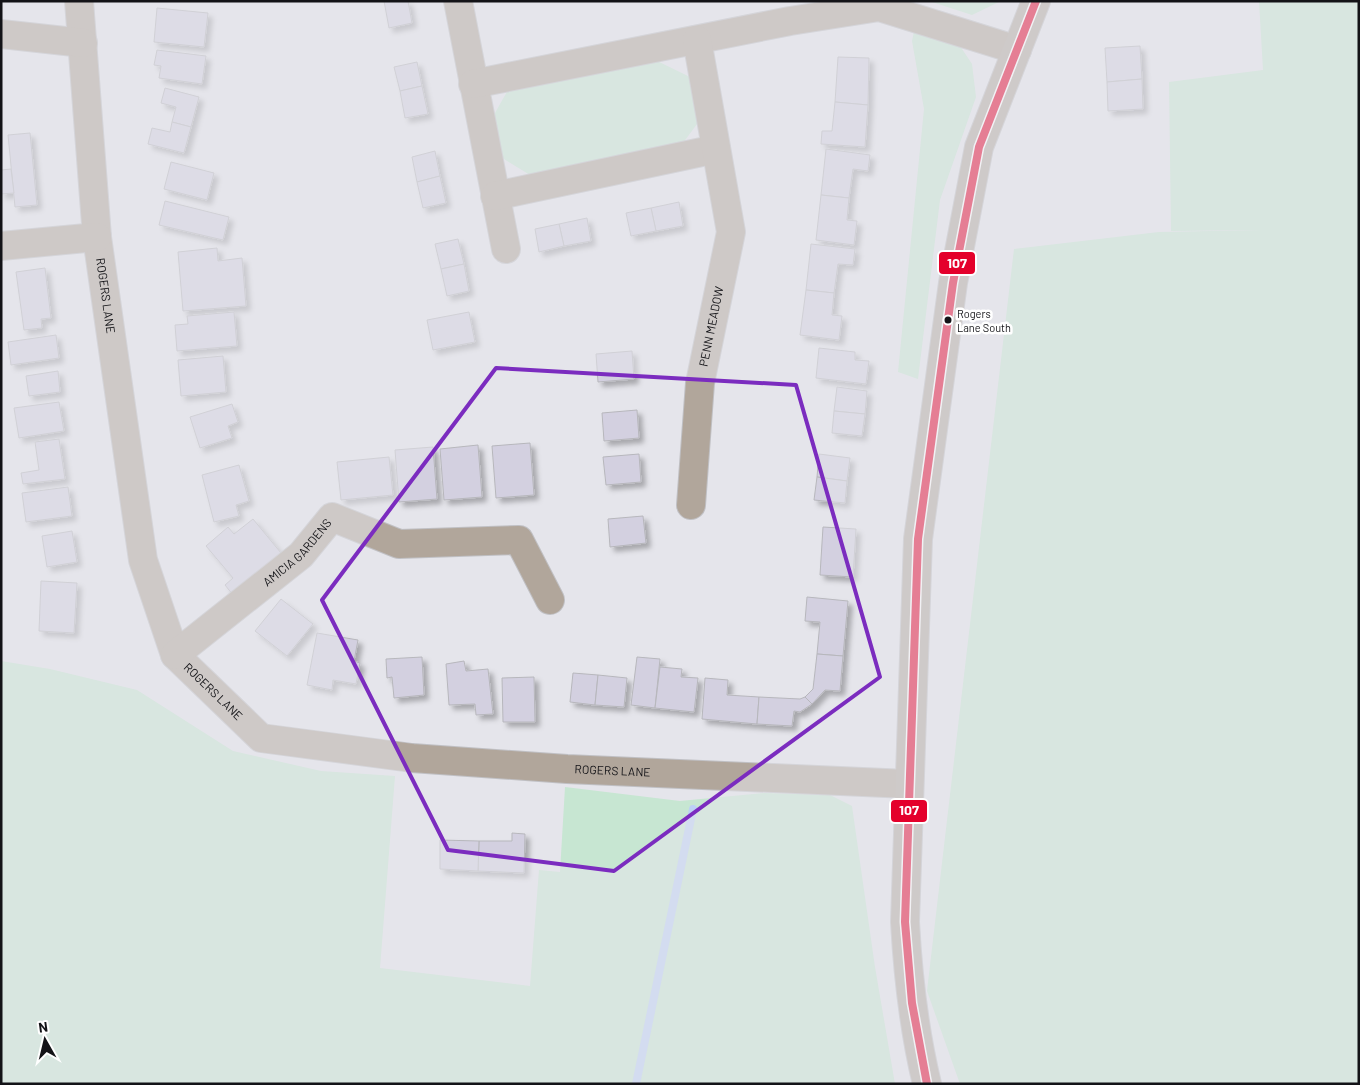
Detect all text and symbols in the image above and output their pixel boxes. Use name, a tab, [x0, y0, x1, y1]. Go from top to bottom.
line badge: 107	[938, 251, 976, 275]
text: 107	[947, 254, 967, 271]
street label: ROGERS LANE	[94, 257, 119, 334]
street label: PENN MEADOW	[696, 285, 726, 368]
place label: Rogers Lane South	[957, 307, 1011, 334]
marker: Rogers Lane South	[943, 315, 953, 325]
street label: AMICIA GARDENS	[260, 515, 334, 589]
street label: ROGERS LANE	[181, 660, 246, 722]
street label: ROGERS LANE	[574, 761, 651, 779]
line badge: 107	[890, 799, 928, 823]
text: 107	[899, 801, 919, 818]
north arrow	[20, 1015, 70, 1065]
text: N	[37, 1018, 49, 1036]

